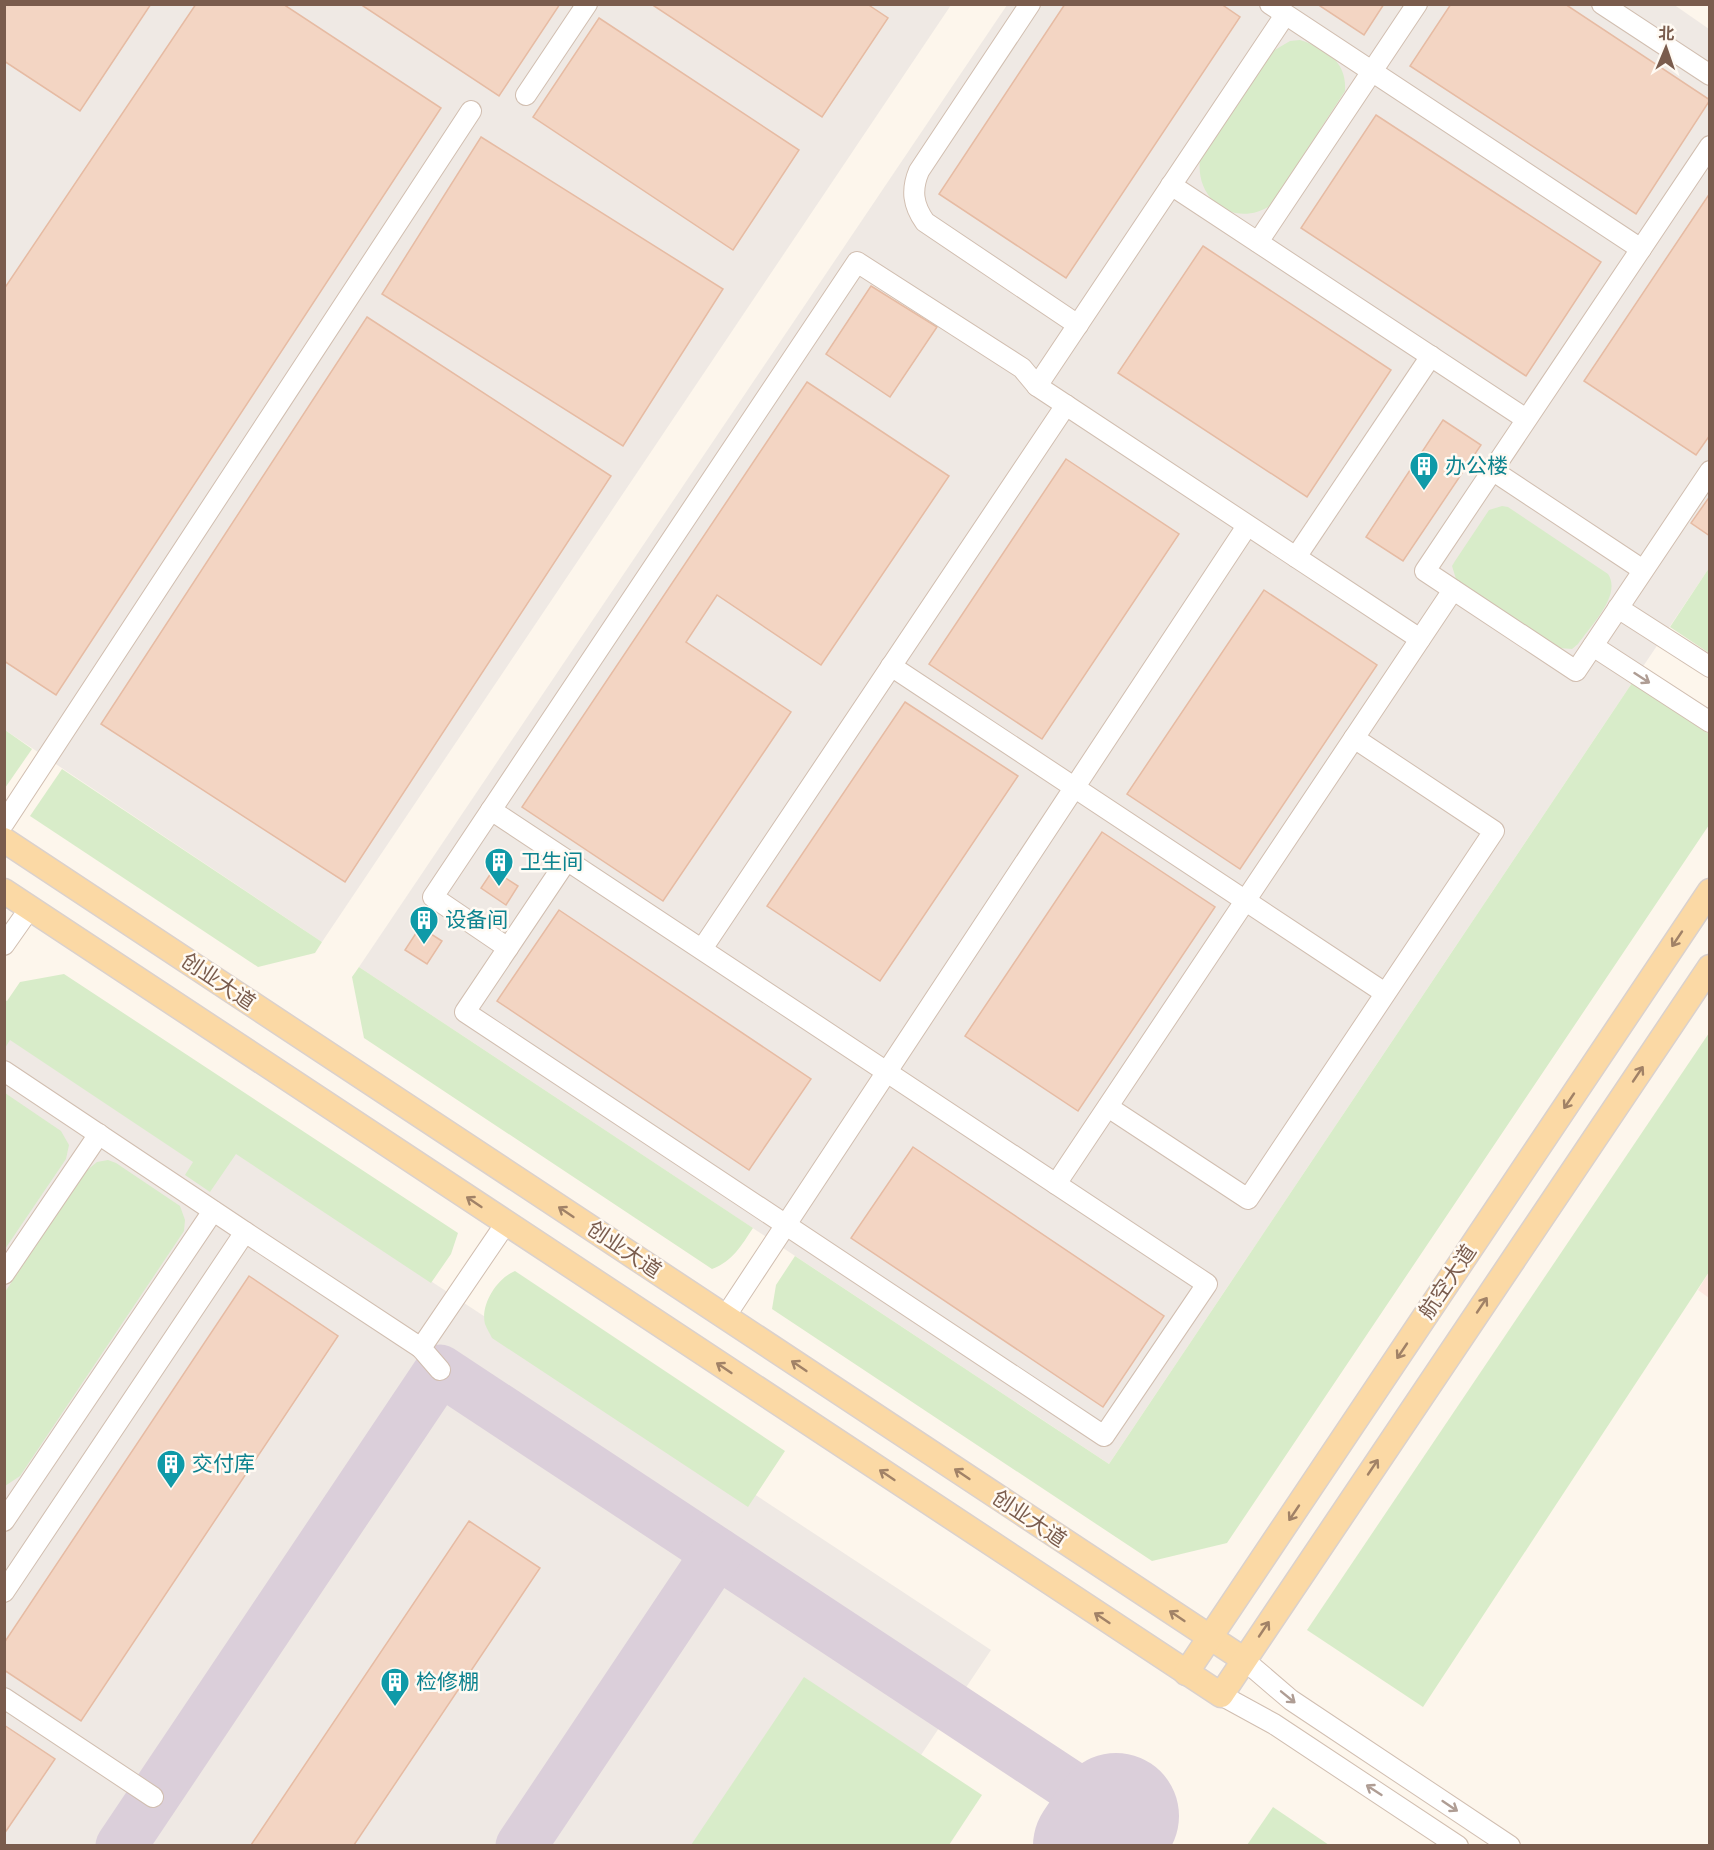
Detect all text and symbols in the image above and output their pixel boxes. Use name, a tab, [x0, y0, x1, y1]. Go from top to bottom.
north arrow	[1636, 18, 1696, 78]
text: 北	[1658, 25, 1675, 42]
building icon: 办公楼	[1408, 450, 1440, 492]
place label: 办公楼	[1445, 455, 1508, 477]
one-way arrow	[1633, 671, 1650, 684]
building icon: 卫生间	[483, 846, 515, 888]
place label: 卫生间	[520, 851, 583, 873]
building icon: 设备间	[408, 904, 440, 946]
place label: 设备间	[445, 909, 508, 931]
one-way arrow	[1671, 930, 1683, 947]
street label: 创业大道	[177, 949, 259, 1014]
one-way arrow	[1632, 1066, 1644, 1082]
one-way arrow	[1563, 1093, 1575, 1109]
one-way arrow	[466, 1196, 483, 1208]
one-way arrow	[559, 1206, 575, 1218]
street label: 创业大道	[583, 1217, 665, 1282]
street label: 航空大道	[1415, 1241, 1480, 1323]
one-way arrow	[1476, 1297, 1488, 1314]
one-way arrow	[1396, 1342, 1408, 1359]
one-way arrow	[791, 1360, 808, 1372]
one-way arrow	[716, 1361, 733, 1373]
building icon: 交付库	[155, 1448, 187, 1490]
place label: 交付库	[192, 1453, 255, 1475]
one-way arrow	[1367, 1459, 1379, 1476]
one-way arrow	[954, 1468, 970, 1480]
one-way arrow	[879, 1469, 895, 1481]
street label: 创业大道	[988, 1486, 1070, 1551]
one-way arrow	[1288, 1504, 1300, 1521]
one-way arrow	[1168, 1610, 1185, 1623]
one-way arrow	[1094, 1612, 1111, 1624]
one-way arrow	[1258, 1621, 1270, 1637]
building icon: 检修棚	[379, 1666, 411, 1708]
place label: 检修棚	[416, 1671, 479, 1693]
one-way arrow	[1280, 1691, 1296, 1704]
one-way arrow	[1366, 1784, 1383, 1796]
one-way arrow	[1441, 1800, 1458, 1812]

